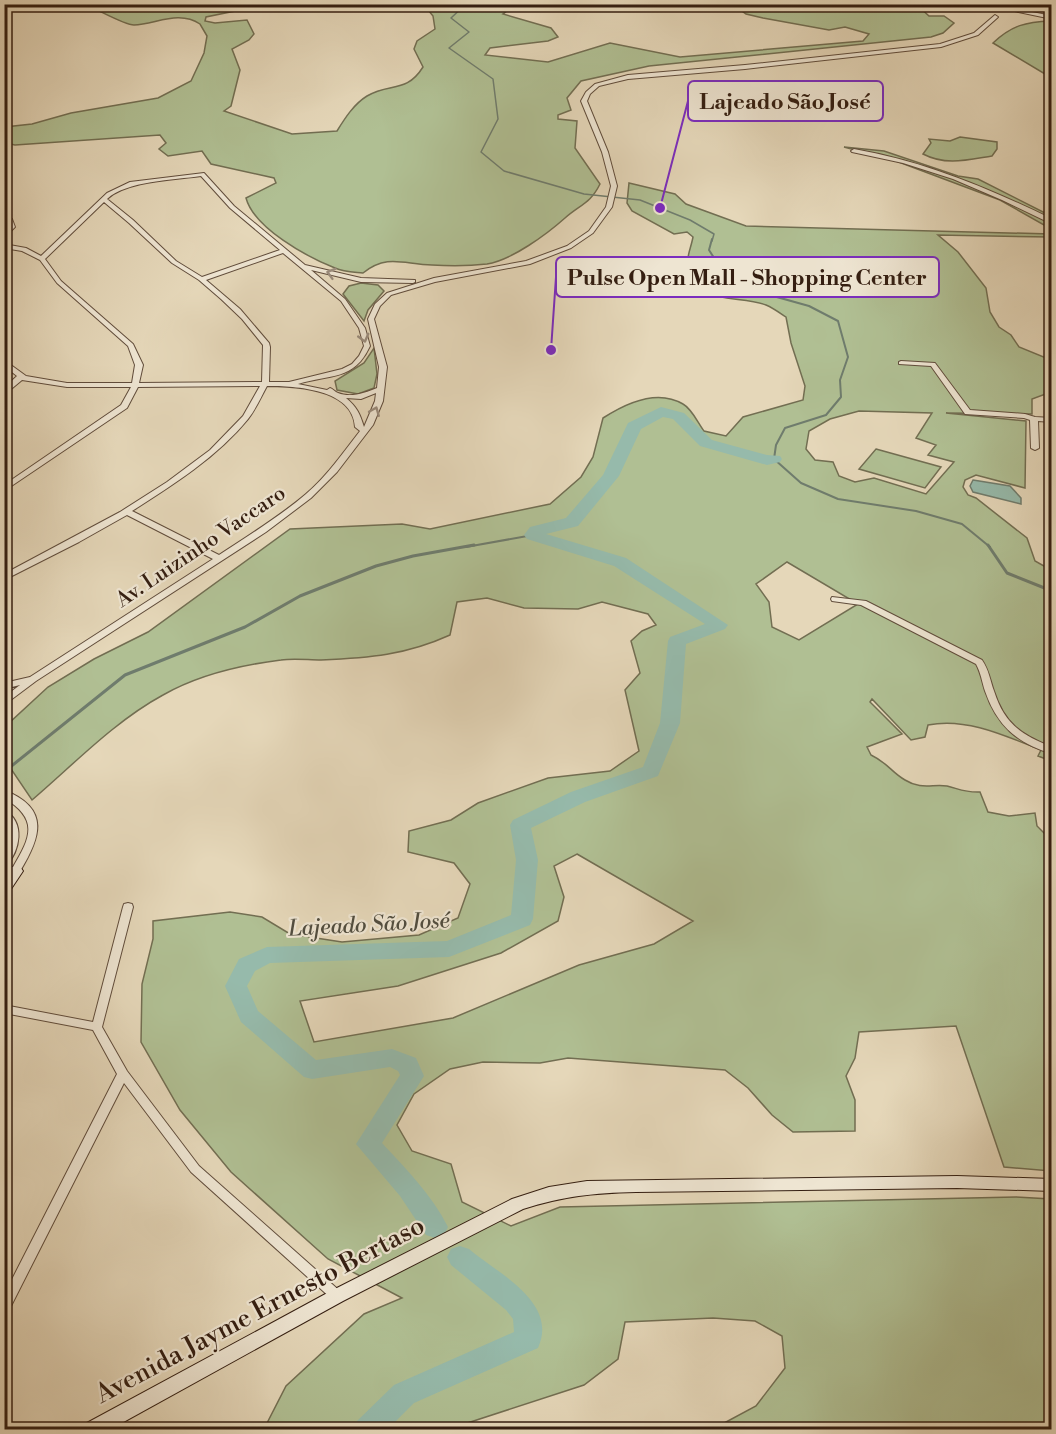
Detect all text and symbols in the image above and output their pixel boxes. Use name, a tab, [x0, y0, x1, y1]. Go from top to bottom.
callout: Lajeado São José	[688, 81, 883, 121]
text: Lajeado São José	[699, 89, 871, 116]
callout: Pulse Open Mall - Shopping Center	[556, 257, 939, 297]
text: Pulse Open Mall - Shopping Center	[567, 265, 927, 292]
one-way arrow	[326, 268, 337, 280]
one-way arrow	[357, 332, 370, 342]
one-way arrow	[367, 406, 380, 416]
street label: Av. Luizinho Vaccaro	[110, 480, 291, 614]
water label: Lajeado São José	[287, 907, 452, 943]
street label: Avenida Jayme Ernesto Bertaso	[89, 1209, 430, 1411]

